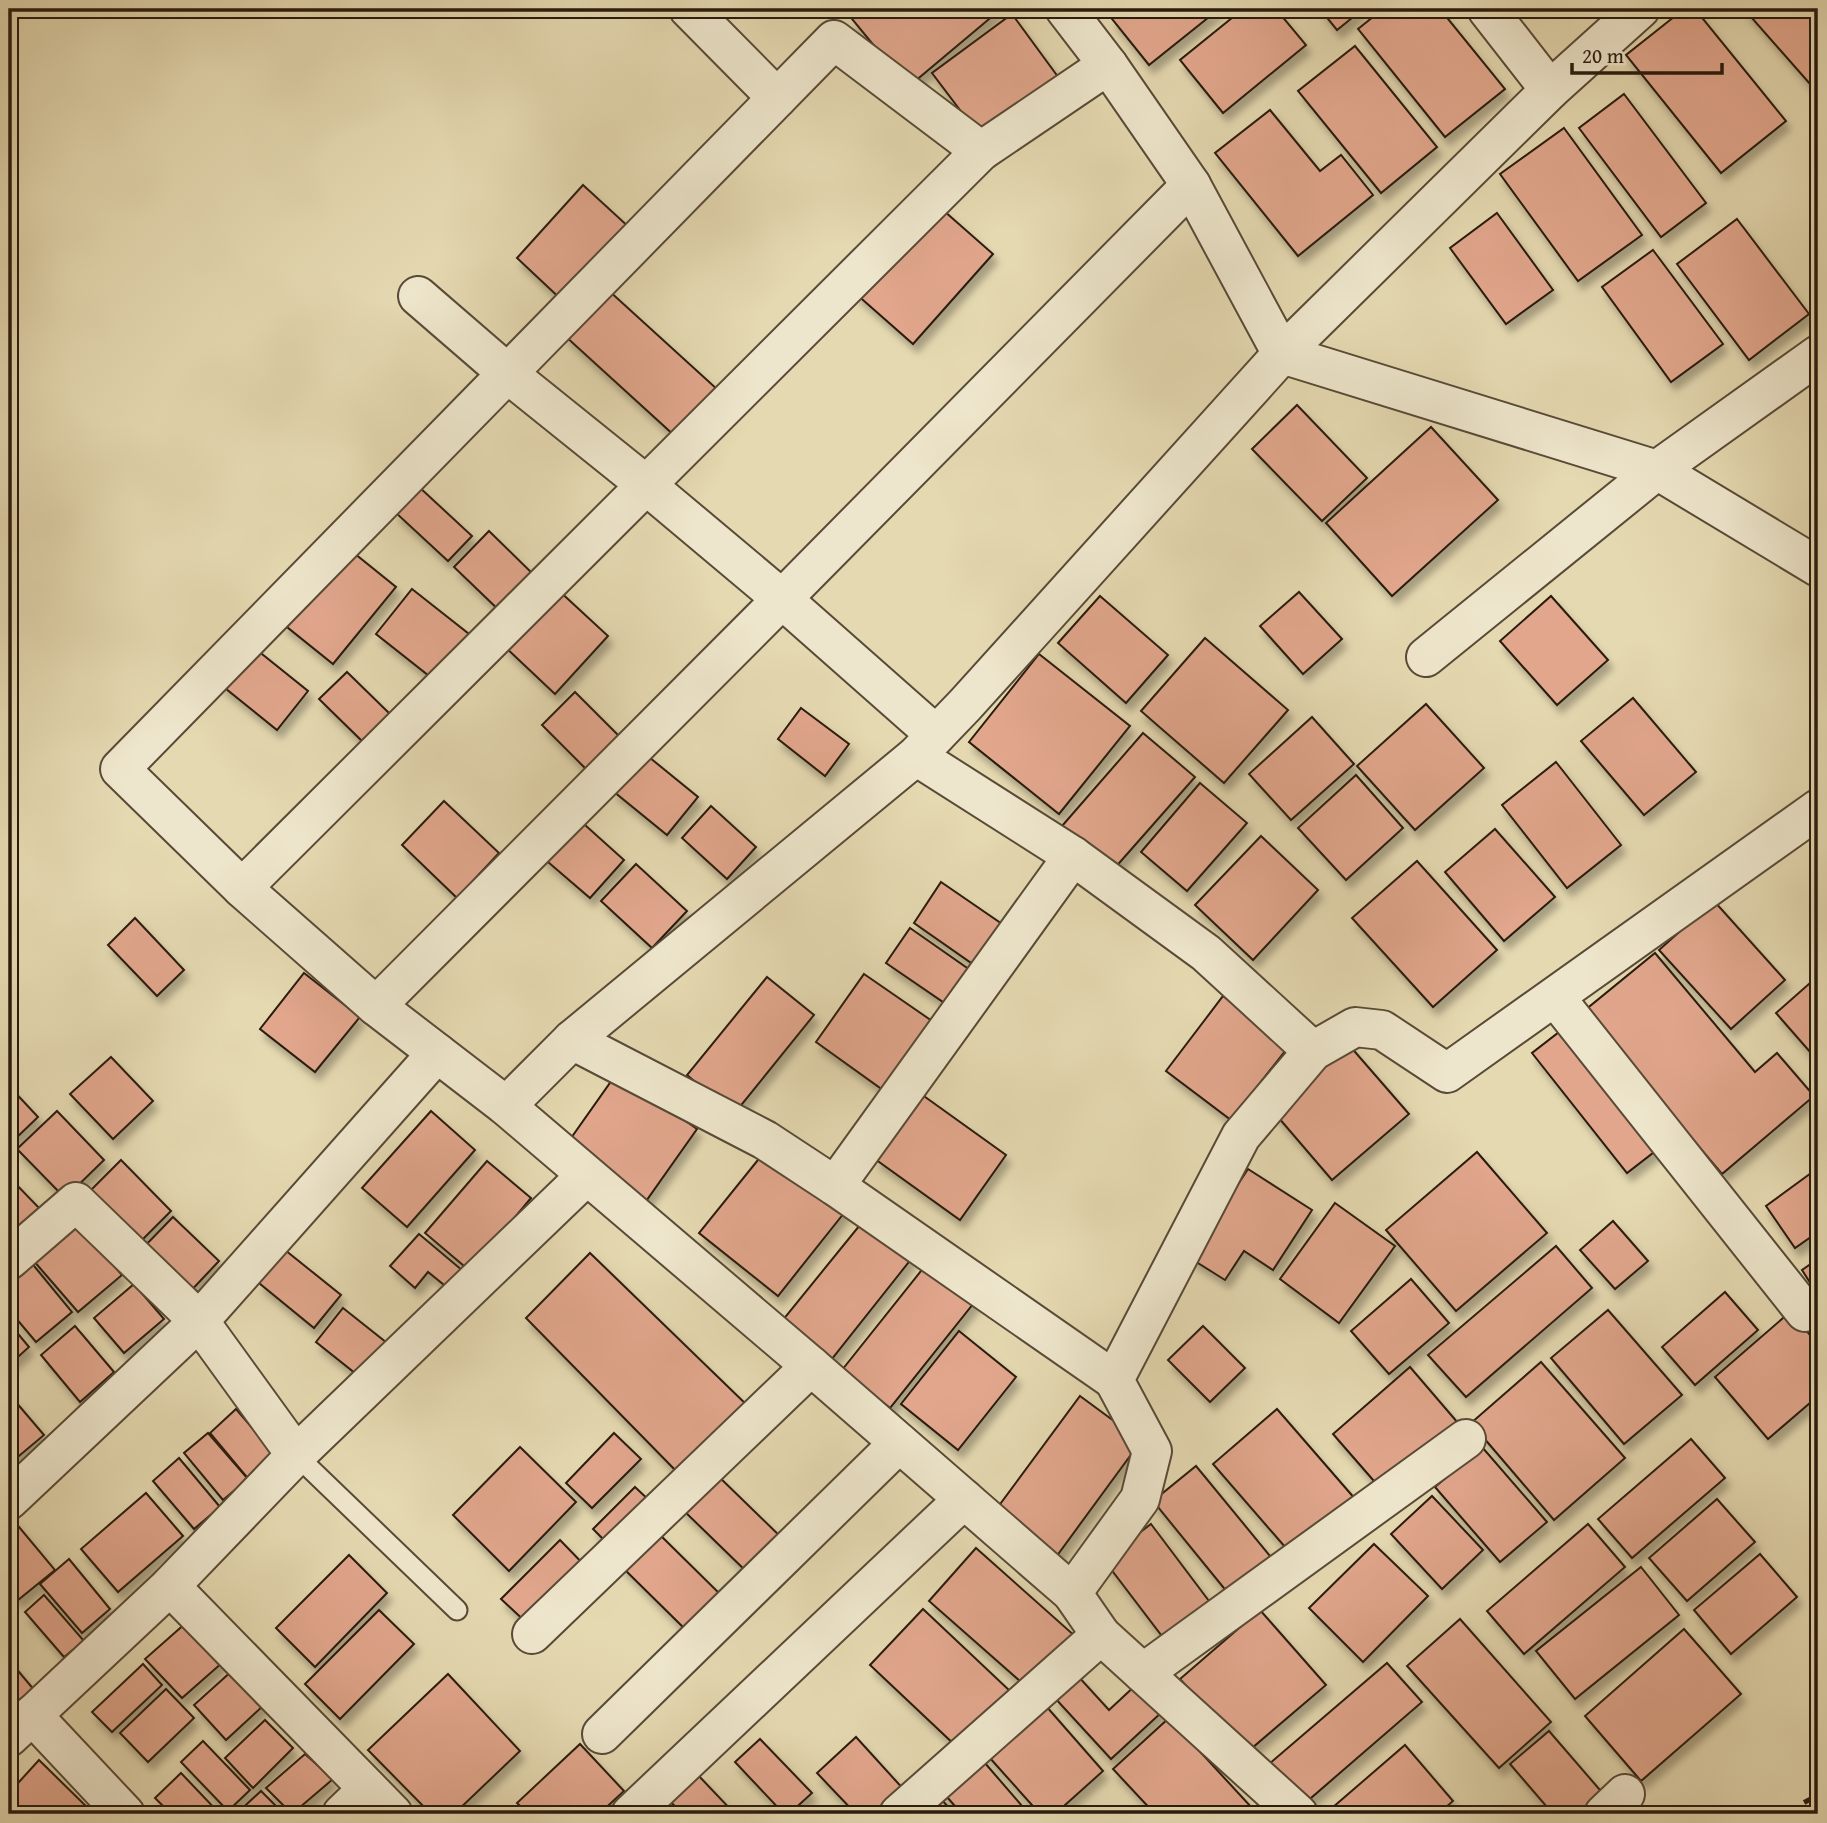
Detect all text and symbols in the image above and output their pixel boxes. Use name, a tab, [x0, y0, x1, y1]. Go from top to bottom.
scale bar	[1572, 32, 1722, 76]
text: 20 m	[1582, 40, 1624, 71]

